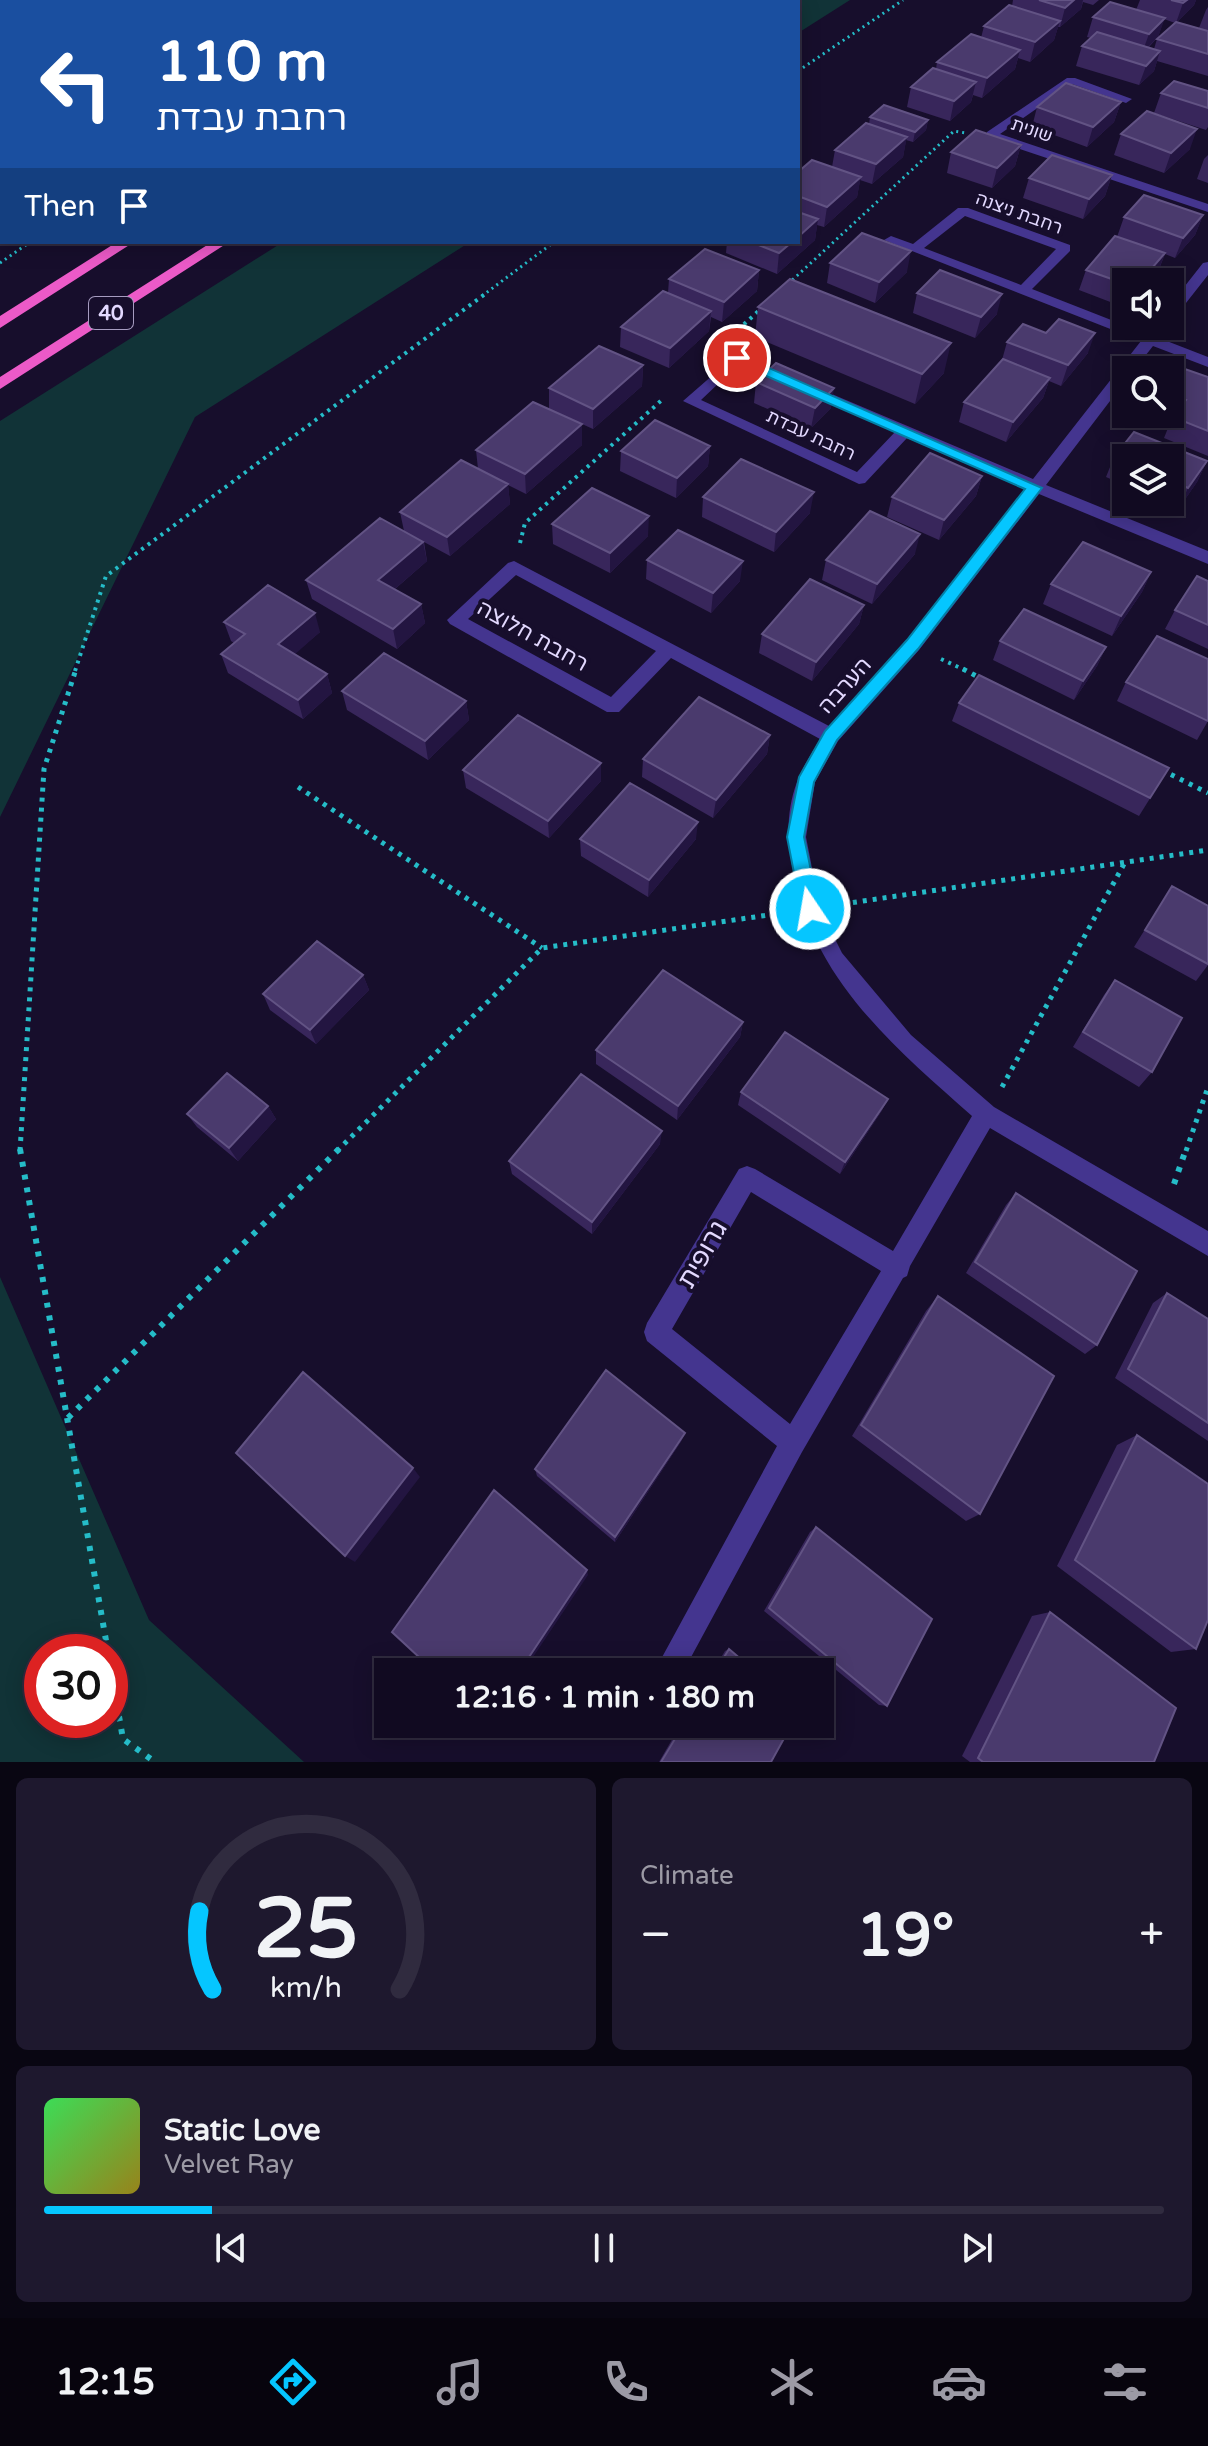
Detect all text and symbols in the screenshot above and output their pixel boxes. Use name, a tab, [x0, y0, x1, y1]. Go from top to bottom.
text: 110 m	[156, 29, 327, 96]
icon: left	[24, 32, 128, 136]
text: רחבת עבדת	[156, 97, 347, 140]
street label: שונית	[1008, 113, 1056, 147]
icon: arrive	[112, 184, 156, 228]
street label: רחבת ניצנה	[972, 187, 1066, 239]
text: Then	[24, 188, 96, 225]
map controls	[1112, 268, 1184, 516]
button: sound	[1112, 268, 1184, 340]
road number: 40	[89, 297, 133, 329]
pin	[703, 324, 771, 392]
icon: arrive	[715, 336, 759, 380]
button: search	[1112, 356, 1184, 428]
street label: רחבת עבדת	[763, 405, 859, 465]
button: layers	[1112, 444, 1184, 516]
street label: רחבת חלוצה	[472, 595, 593, 677]
street label: הערבה	[813, 652, 877, 719]
position arrow	[768, 867, 852, 951]
street label: גרופית	[671, 1215, 734, 1294]
speed limit sign: 30	[24, 1634, 128, 1738]
text: 12:16 · 1 min · 180 m	[453, 1679, 755, 1716]
text: Climate	[640, 1860, 734, 1891]
text: 25	[254, 1880, 358, 1980]
text: 19°	[856, 1900, 954, 1972]
text: −	[640, 1909, 671, 1962]
text: +	[1139, 1909, 1164, 1962]
text: km/h	[270, 1971, 342, 2005]
text: Static Love	[164, 2112, 320, 2149]
text: Velvet Ray	[164, 2149, 294, 2180]
icon: previous	[209, 2226, 253, 2270]
icon: pause	[582, 2226, 626, 2270]
icon: next	[955, 2226, 999, 2270]
icon: directions	[265, 2354, 321, 2410]
icon: music	[432, 2354, 488, 2410]
icon: phone	[598, 2354, 654, 2410]
icon: climate	[764, 2354, 820, 2410]
icon: car	[931, 2354, 987, 2410]
icon: filters	[1097, 2354, 1153, 2410]
text: 12:15	[55, 2361, 155, 2404]

